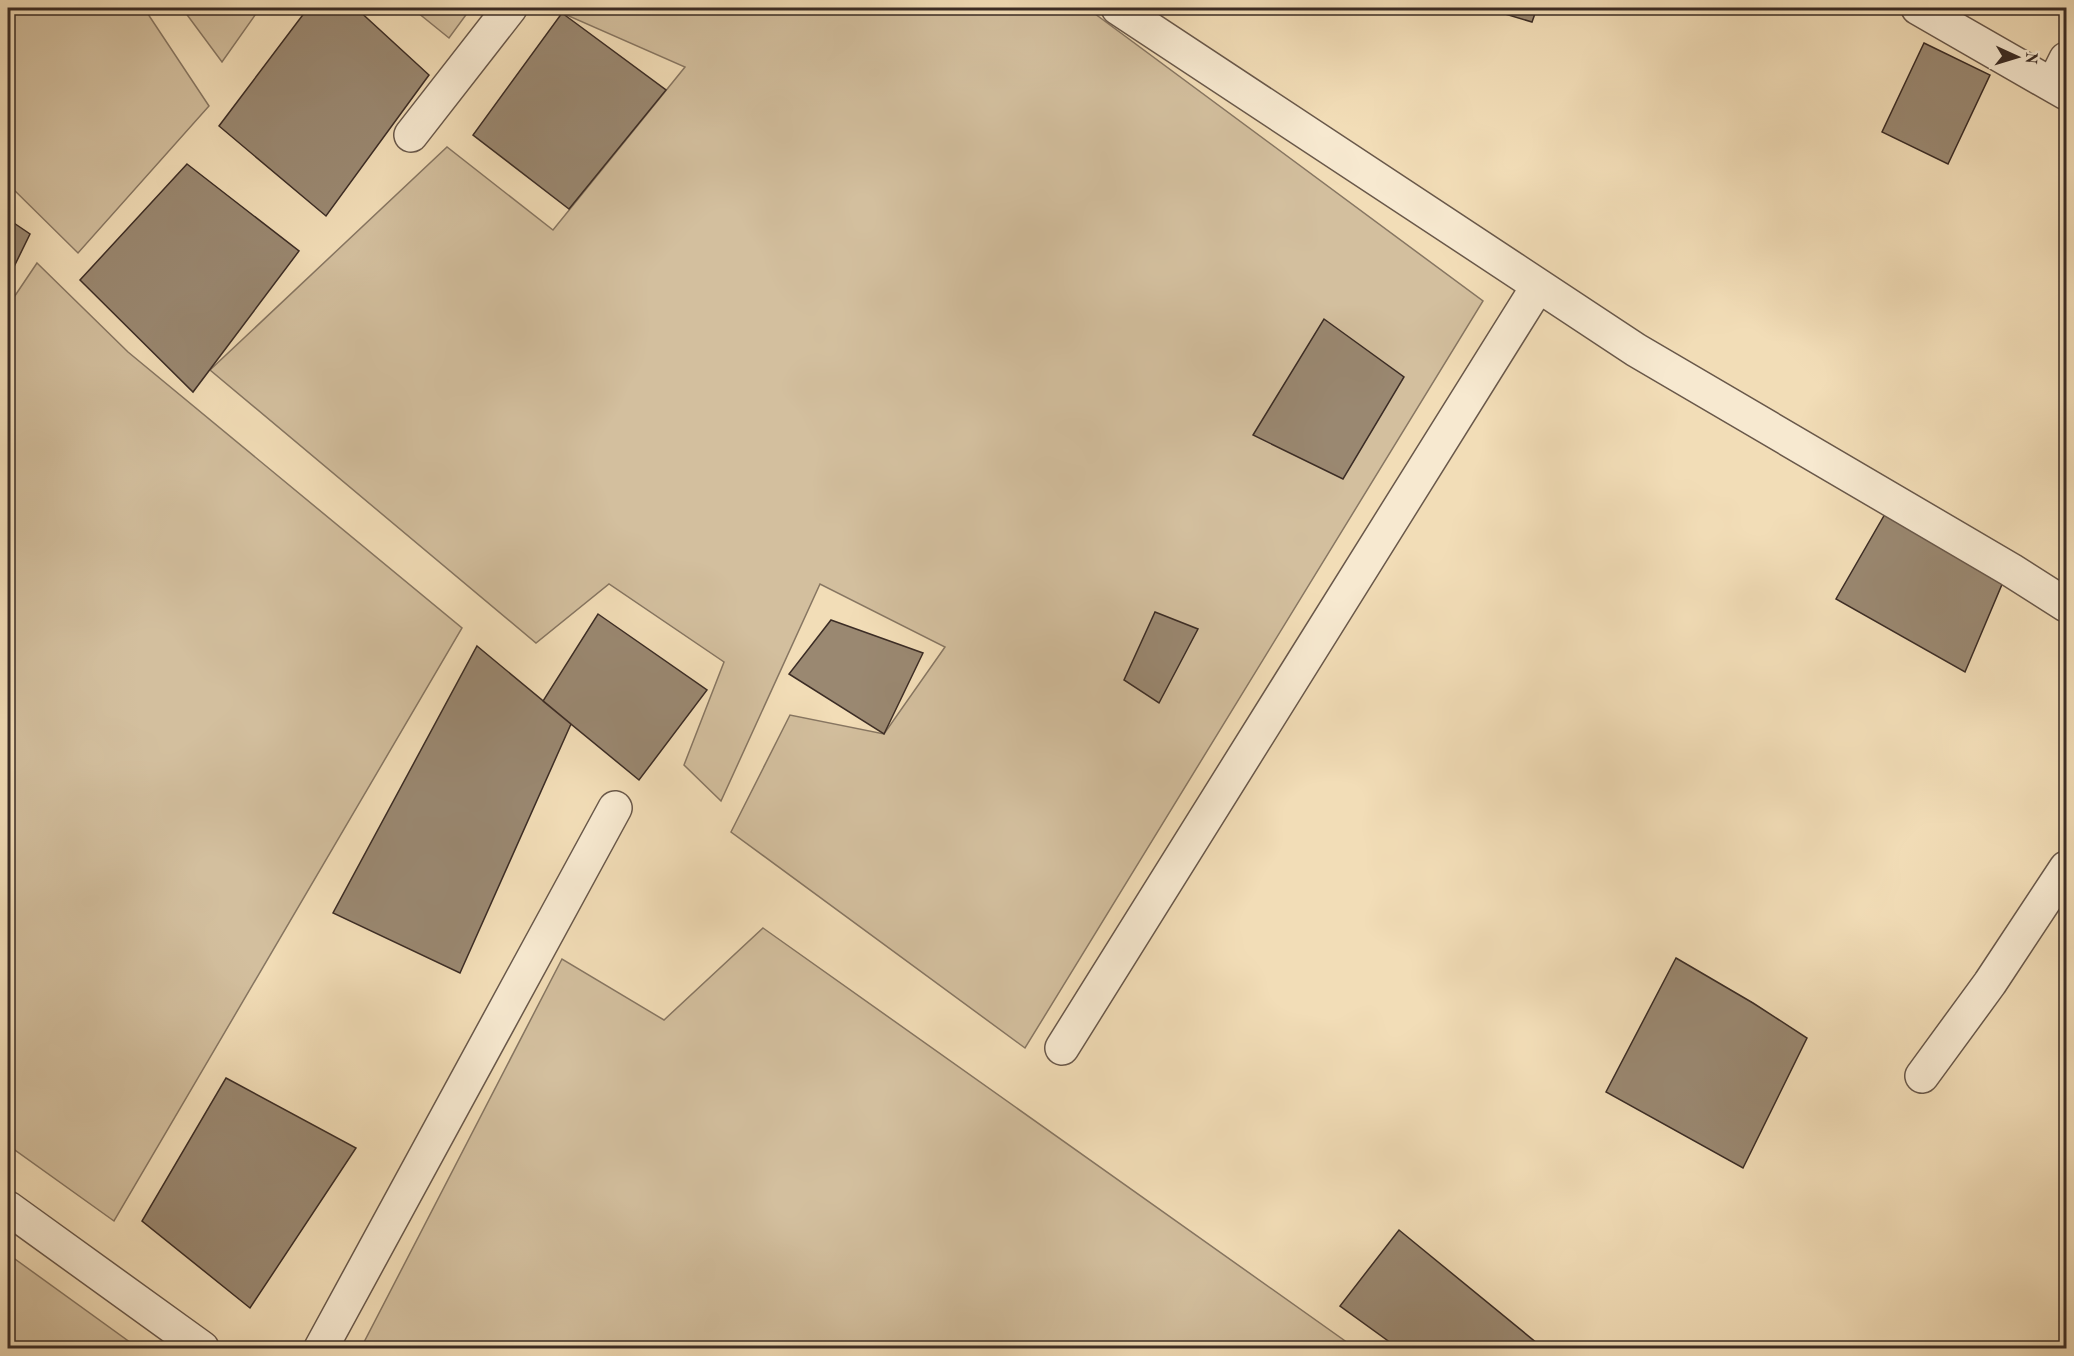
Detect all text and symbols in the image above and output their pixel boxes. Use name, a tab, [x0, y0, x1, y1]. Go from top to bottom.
north arrow	[1987, 27, 2047, 87]
text: N	[2022, 51, 2038, 65]

